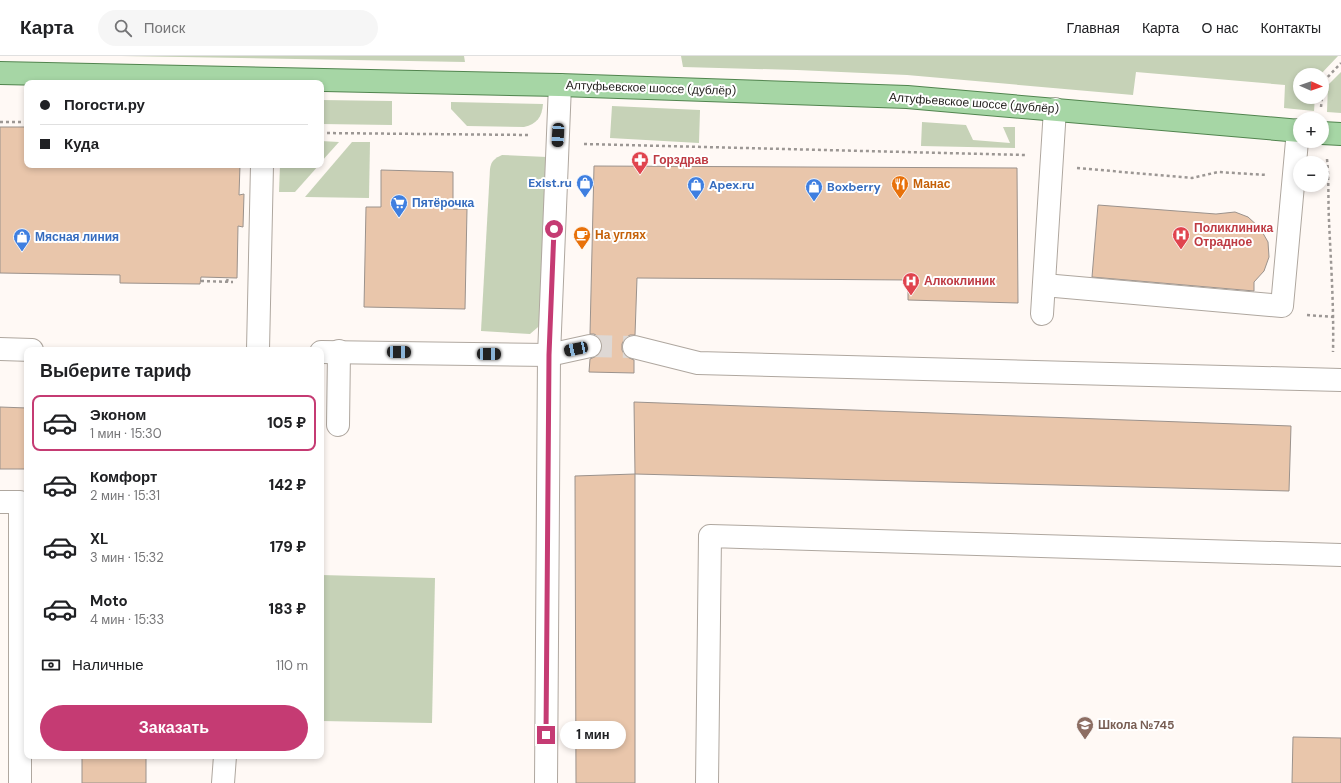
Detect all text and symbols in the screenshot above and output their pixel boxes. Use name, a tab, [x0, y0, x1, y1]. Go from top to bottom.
search box	[98, 10, 378, 46]
text: Карта	[20, 15, 74, 40]
icon: search	[112, 17, 134, 39]
text: Поиск	[144, 18, 185, 38]
text: Главная	[1067, 19, 1120, 37]
text: Карта	[1142, 19, 1179, 37]
text: О нас	[1201, 19, 1239, 37]
text: Контакты	[1261, 19, 1321, 37]
north arrow	[1293, 68, 1329, 104]
map controls	[1293, 68, 1329, 192]
street label: Алтуфьевское шоссе (дублёр)	[566, 77, 736, 99]
street label: Алтуфьевское шоссе (дублёр)	[888, 89, 1060, 117]
text: Погости.ру	[64, 95, 145, 115]
button: +	[1293, 112, 1329, 148]
car	[551, 123, 565, 147]
text: Куда	[64, 134, 99, 154]
pharmacy icon: Горздрав	[630, 150, 650, 175]
place label: Горздрав	[653, 152, 709, 168]
button: −	[1293, 156, 1329, 192]
shop icon: Exist.ru	[575, 173, 595, 198]
restaurant icon: Манас	[890, 174, 910, 199]
place label: Exist.ru	[528, 175, 572, 191]
shop icon: Apex.ru	[686, 175, 706, 200]
place label: Манас	[913, 176, 951, 192]
place label: Apex.ru	[709, 177, 754, 193]
shop icon: Boxberry	[804, 177, 824, 202]
place label: Boxberry	[827, 179, 881, 195]
supermarket icon: Пятёрочка	[389, 193, 409, 218]
place label: Пятёрочка	[412, 195, 475, 211]
route start	[545, 220, 563, 238]
place label: Поликлиника Отрадное	[1194, 220, 1273, 250]
cafe icon: На углях	[572, 225, 592, 250]
hospital icon: Поликлиника Отрадное	[1171, 225, 1191, 250]
shop icon: Мясная линия	[12, 227, 32, 252]
place label: На углях	[595, 227, 646, 243]
place label: Мясная линия	[35, 229, 119, 245]
hospital icon: Алкоклиник	[901, 271, 921, 296]
place label: Алкоклиник	[924, 273, 996, 289]
car	[563, 341, 589, 357]
car	[387, 346, 411, 358]
car	[477, 348, 501, 360]
text: Выберите тариф	[40, 359, 191, 383]
icon: car	[42, 405, 78, 441]
text: Эконом	[90, 405, 146, 425]
text: 105 ₽	[267, 413, 306, 433]
text: 1 мин · 15:30	[90, 425, 162, 442]
icon: car	[42, 467, 78, 503]
text: Комфорт	[90, 467, 157, 487]
text: 142 ₽	[269, 475, 306, 495]
text: 2 мин · 15:31	[90, 487, 160, 504]
icon: car	[42, 529, 78, 565]
text: XL	[90, 529, 108, 549]
text: 179 ₽	[270, 537, 306, 557]
text: 3 мин · 15:32	[90, 549, 164, 566]
icon: car	[42, 591, 78, 627]
text: Moto	[90, 591, 128, 611]
text: 183 ₽	[269, 599, 306, 619]
text: 4 мин · 15:33	[90, 611, 164, 628]
icon: cash	[40, 654, 62, 676]
text: Наличные	[72, 655, 144, 675]
text: 110 m	[276, 657, 308, 674]
button: Заказать	[40, 705, 308, 751]
school or university icon: Школа №745	[1075, 715, 1095, 740]
place label: Школа №745	[1098, 717, 1175, 733]
callout: 1 мин	[560, 721, 626, 749]
route end	[537, 726, 555, 744]
text: 1 мин	[576, 726, 610, 743]

